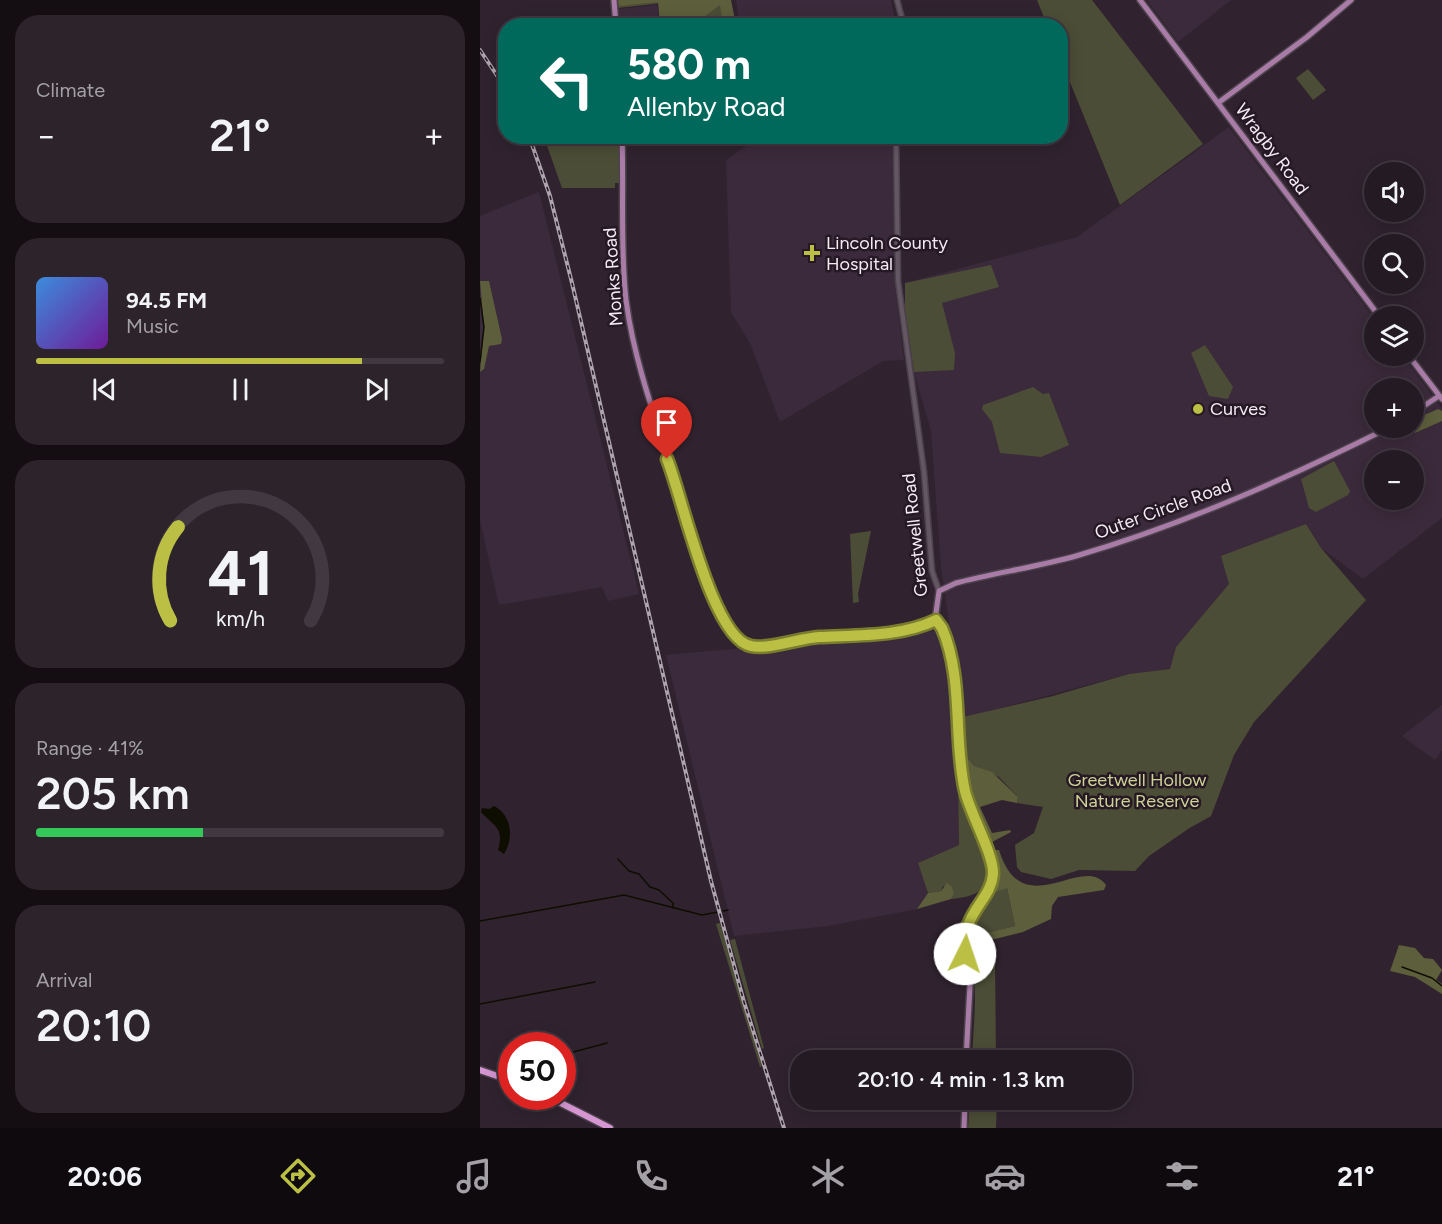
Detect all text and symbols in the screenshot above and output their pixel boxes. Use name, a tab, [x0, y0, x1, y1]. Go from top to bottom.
text: 580 m	[627, 39, 751, 90]
icon: left	[528, 42, 606, 120]
text: Climate	[36, 78, 105, 102]
text: Allenby Road	[627, 90, 785, 123]
street label: Wragby Road	[1231, 99, 1313, 199]
text: 21°	[209, 108, 271, 162]
text: −	[36, 116, 57, 155]
text: +	[423, 116, 444, 155]
map controls	[1364, 162, 1424, 510]
button: sound	[1364, 162, 1424, 222]
street label: Monks Road	[599, 227, 627, 327]
place label: Lincoln County Hospital	[826, 232, 949, 275]
button: search	[1364, 234, 1424, 294]
marker: Lincoln County Hospital	[803, 244, 821, 262]
text: 94.5 FM	[126, 287, 207, 314]
button: layers	[1364, 306, 1424, 366]
text: Music	[126, 314, 179, 338]
icon: previous	[88, 373, 121, 406]
icon: pause	[224, 373, 257, 406]
icon: next	[360, 373, 393, 406]
button: +	[1364, 378, 1424, 438]
pin	[641, 397, 692, 459]
place label: Curves	[1210, 398, 1266, 420]
marker: Curves	[1191, 402, 1205, 416]
icon: arrive	[650, 406, 683, 439]
button: −	[1364, 450, 1424, 510]
street label: Greetwell Road	[898, 472, 932, 598]
street label: Outer Circle Road	[1092, 474, 1234, 544]
text: 41	[207, 536, 273, 611]
text: km/h	[216, 606, 264, 631]
text: Range · 41%	[36, 736, 144, 760]
text: 205 km	[36, 766, 190, 820]
park label: Greetwell Hollow Nature Reserve	[1068, 769, 1206, 812]
position arrow	[933, 922, 997, 986]
text: Arrival	[36, 968, 92, 992]
text: 20:10	[36, 998, 151, 1052]
speed limit sign: 50	[498, 1032, 576, 1110]
text: 20:10 · 4 min · 1.3 km	[857, 1066, 1065, 1093]
icon: directions	[277, 1155, 319, 1197]
icon: music	[453, 1155, 495, 1197]
icon: phone	[630, 1155, 672, 1197]
icon: climate	[807, 1155, 849, 1197]
icon: car	[984, 1155, 1026, 1197]
icon: filters	[1161, 1155, 1203, 1197]
text: 20:06	[67, 1160, 142, 1193]
text: 21°	[1337, 1160, 1375, 1193]

